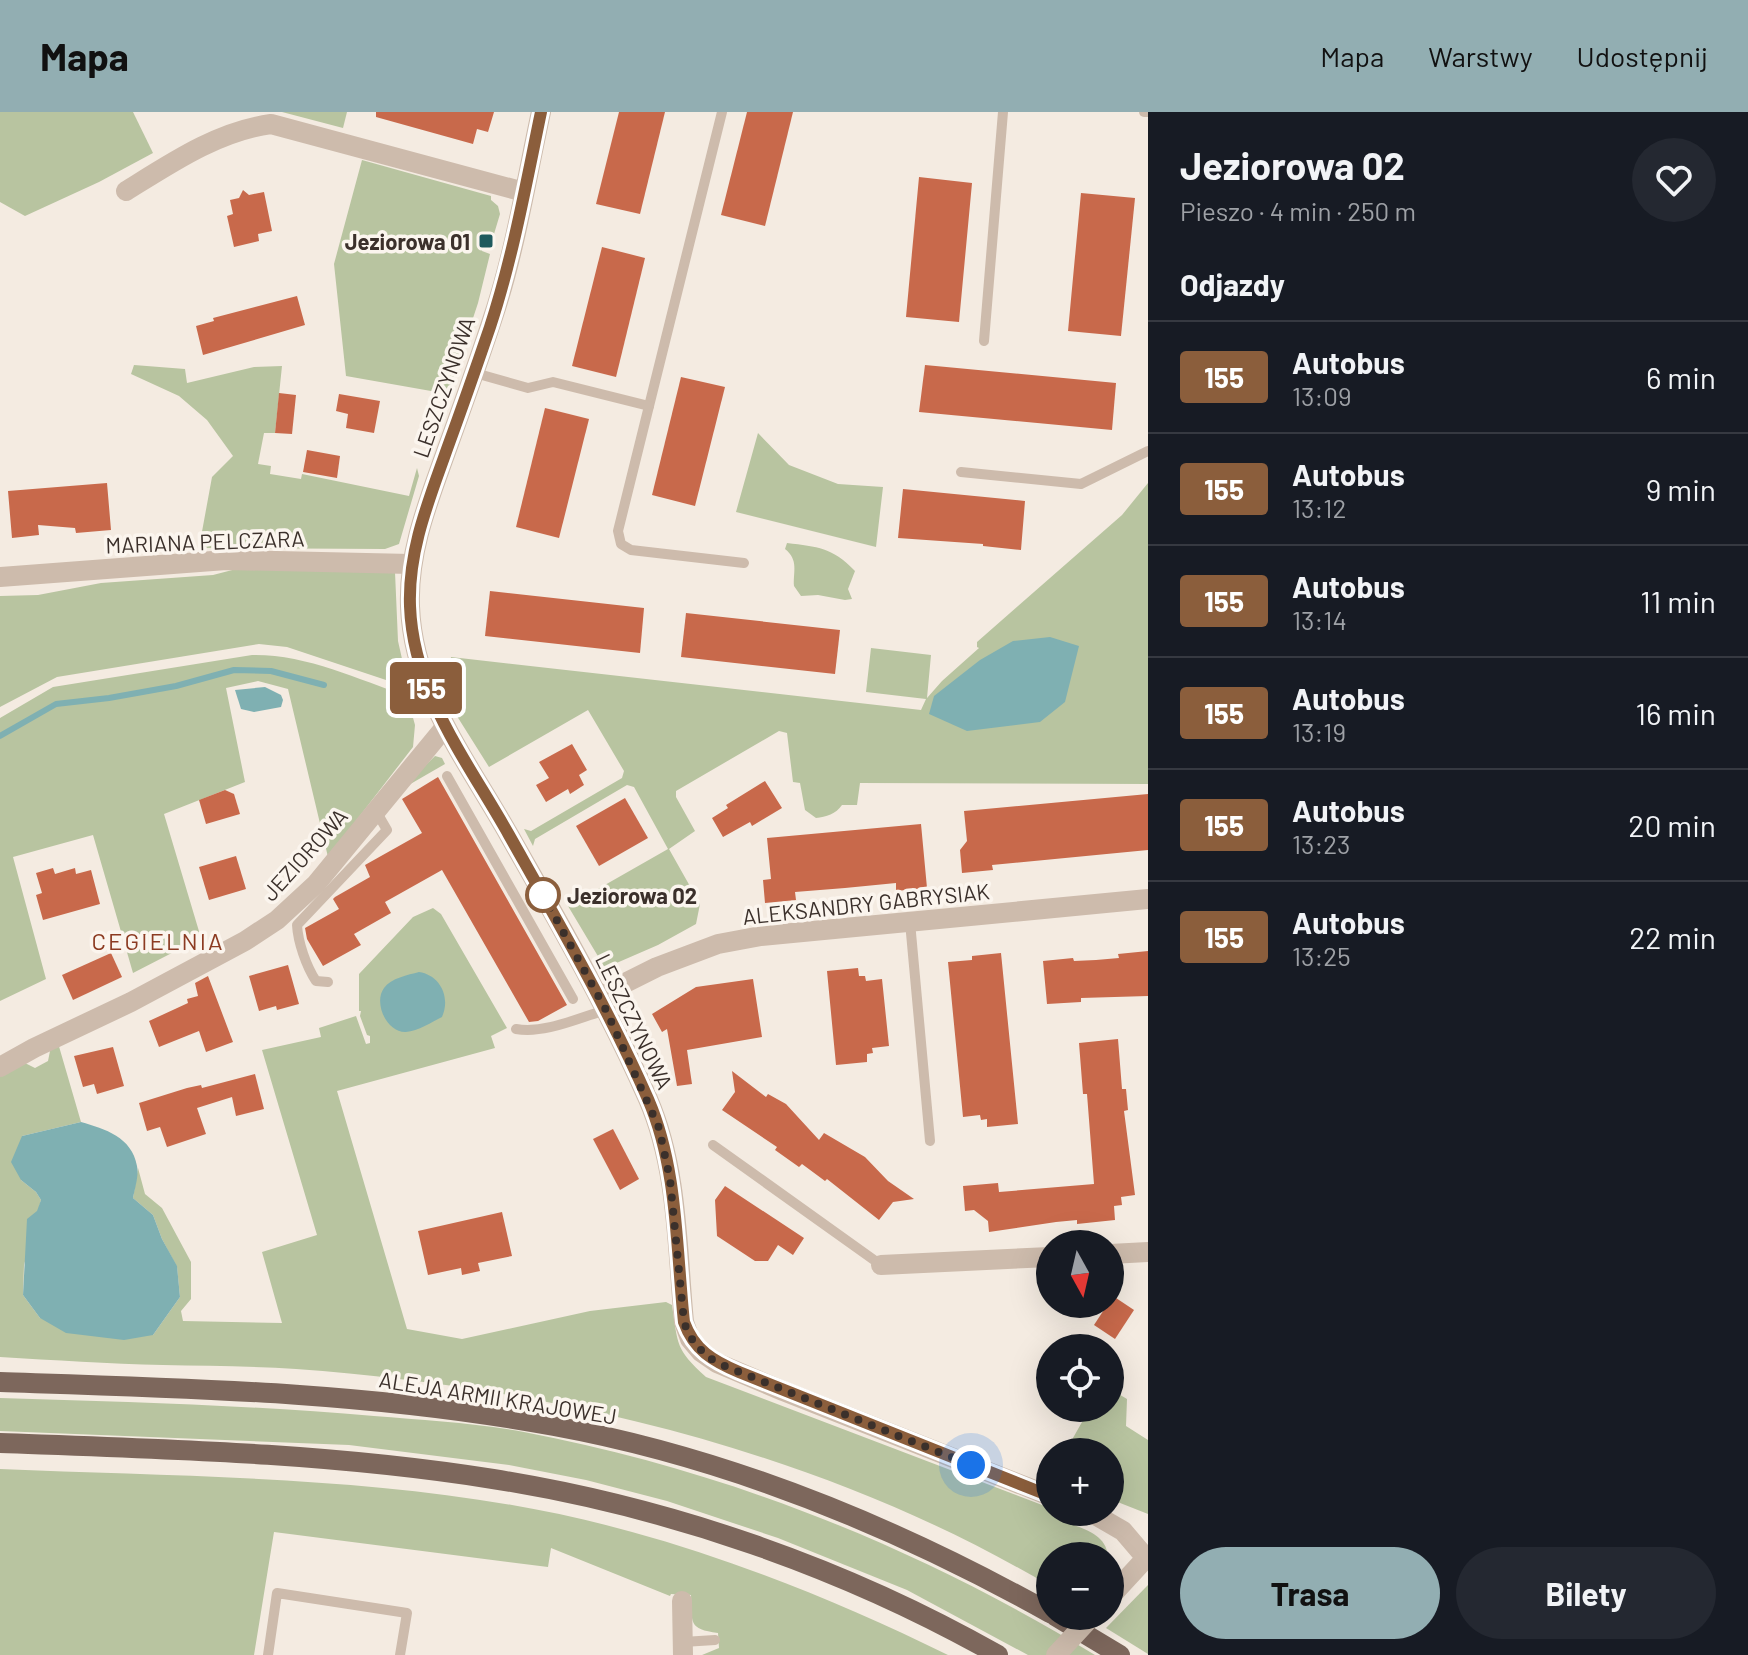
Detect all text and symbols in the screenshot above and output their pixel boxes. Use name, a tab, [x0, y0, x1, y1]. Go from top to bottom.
text: Mapa	[40, 33, 129, 79]
text: Mapa	[1320, 39, 1384, 73]
text: Warstwy	[1428, 39, 1533, 73]
text: Udostępnij	[1577, 39, 1708, 73]
button: heart	[1632, 138, 1716, 222]
text: Jeziorowa 02	[1180, 142, 1405, 188]
text: Pieszo · 4 min · 250 m	[1180, 195, 1416, 226]
place label: Jeziorowa 01	[345, 228, 470, 254]
marker: Jeziorowa 01	[477, 232, 495, 250]
text: Odjazdy	[1180, 266, 1285, 302]
street label: LESZCZYNOWA	[407, 313, 479, 461]
text: Autobus	[1292, 344, 1405, 380]
text: 6 min	[1646, 359, 1716, 395]
text: 155	[1204, 360, 1244, 394]
text: 13:09	[1292, 380, 1352, 411]
text: Autobus	[1292, 456, 1405, 492]
text: 9 min	[1646, 471, 1716, 507]
text: 155	[1204, 472, 1244, 506]
text: 13:12	[1292, 492, 1346, 523]
street label: MARIANA PELCZARA	[105, 525, 305, 557]
text: Autobus	[1292, 568, 1405, 604]
text: 11 min	[1640, 583, 1716, 619]
text: 155	[1204, 584, 1244, 618]
text: 13:14	[1292, 604, 1347, 635]
line badge: 155	[380, 662, 472, 714]
text: 155	[406, 671, 446, 705]
text: Autobus	[1292, 680, 1405, 716]
text: 16 min	[1635, 695, 1716, 731]
text: 155	[1204, 696, 1244, 730]
text: 13:19	[1292, 716, 1346, 747]
text: Autobus	[1292, 792, 1405, 828]
street label: JEZIOROWA	[256, 803, 352, 905]
text: 20 min	[1628, 807, 1716, 843]
text: 155	[1204, 808, 1244, 842]
text: 13:23	[1292, 828, 1350, 859]
street label: ALEKSANDRY GABRYSIAK	[741, 877, 991, 929]
marker: Jeziorowa 02	[526, 878, 560, 912]
place label: Jeziorowa 02	[567, 882, 697, 908]
text: Autobus	[1292, 904, 1405, 940]
text: 22 min	[1629, 919, 1716, 955]
text: 155	[1204, 920, 1244, 954]
district label: CEGIELNIA	[91, 926, 225, 955]
text: 13:25	[1292, 940, 1351, 971]
street label: LESZCZYNOWA	[591, 949, 679, 1093]
north arrow	[1036, 1230, 1124, 1318]
map controls	[1036, 1230, 1124, 1630]
button: locate	[1036, 1334, 1124, 1422]
street label: ALEJA ARMII KRAJOWEJ	[377, 1365, 619, 1429]
button: +	[1036, 1438, 1124, 1526]
your location	[951, 1445, 991, 1485]
button: −	[1036, 1542, 1124, 1630]
button: Trasa	[1180, 1547, 1440, 1639]
button: Bilety	[1456, 1547, 1716, 1639]

